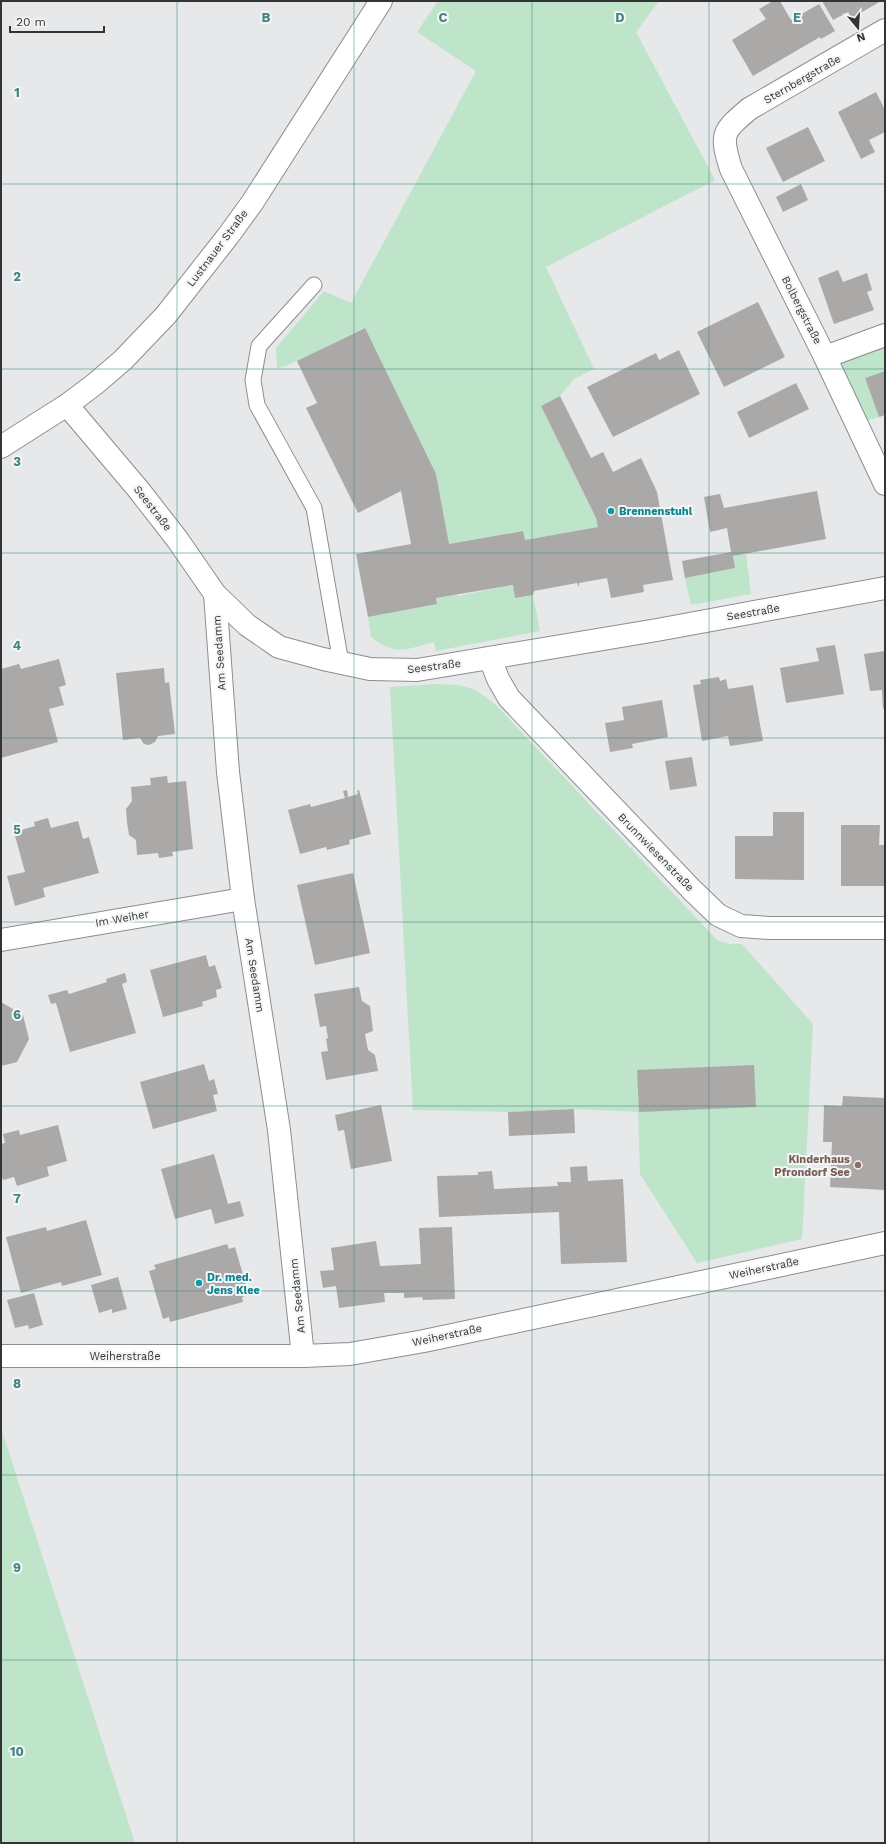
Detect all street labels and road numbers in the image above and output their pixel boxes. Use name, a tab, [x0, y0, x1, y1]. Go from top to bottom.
street label: Sternbergstraße	[761, 52, 843, 107]
street label: Lustnauer Straße	[184, 207, 251, 289]
street label: Bolbergstraße	[779, 274, 824, 346]
street label: Seestraße	[131, 483, 174, 534]
street label: Seestraße	[725, 601, 781, 624]
street label: Am Seedamm	[210, 615, 229, 691]
street label: Seestraße	[407, 657, 462, 676]
street label: Brunnwiesenstraße	[615, 811, 696, 894]
street label: Im Weiher	[94, 907, 150, 930]
street label: Am Seedamm	[242, 937, 267, 1013]
street label: Weiherstraße	[728, 1255, 800, 1282]
street label: Am Seedamm	[287, 1258, 308, 1334]
street label: Weiherstraße	[411, 1322, 483, 1349]
street label: Weiherstraße	[90, 1350, 160, 1363]

